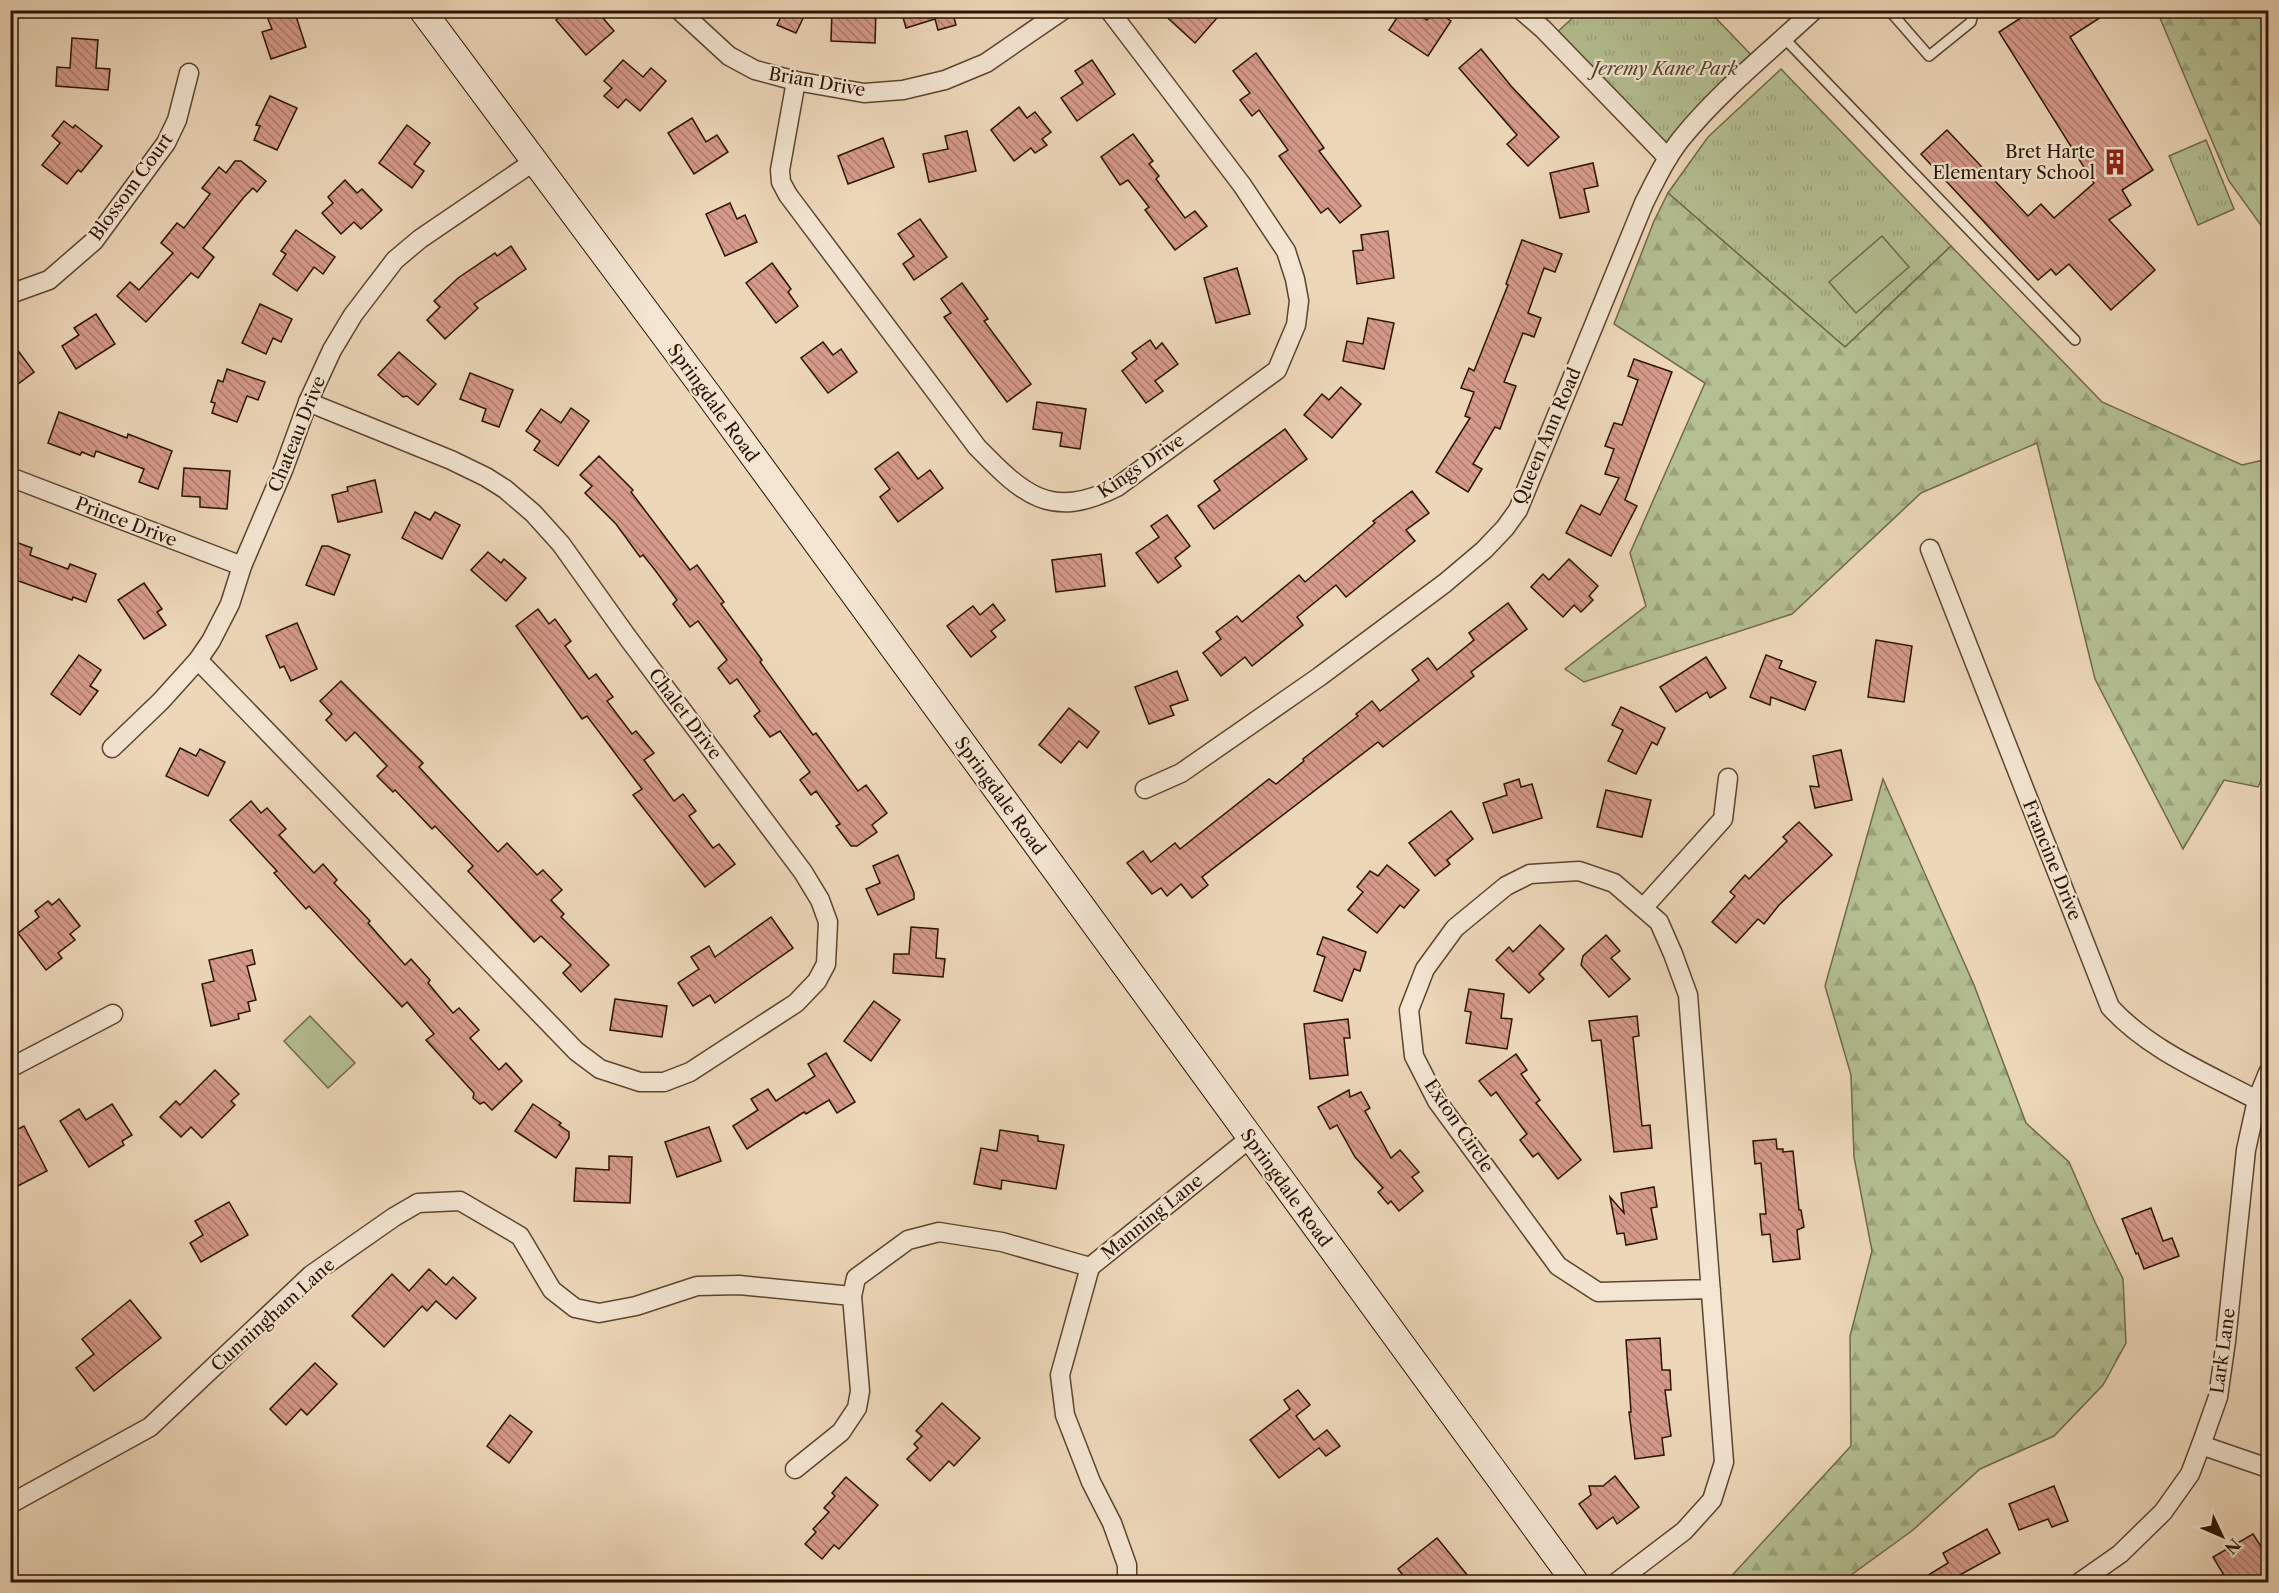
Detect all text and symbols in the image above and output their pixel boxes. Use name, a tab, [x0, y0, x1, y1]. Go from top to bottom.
park label: Jeremy Kane Park	[1587, 58, 1739, 80]
street label: Brian Drive	[767, 63, 867, 101]
street label: Blossom Court	[85, 129, 178, 245]
place label: Bret Harte Elementary School	[1932, 141, 2095, 184]
building icon: Bret Harte Elementary School	[2100, 147, 2130, 177]
street label: Springdale Road	[663, 340, 763, 466]
street label: Queen Ann Road	[1508, 364, 1586, 508]
street label: Chateau Drive	[264, 373, 330, 495]
street label: Kings Drive	[1094, 429, 1188, 503]
street label: Prince Drive	[72, 492, 180, 552]
street label: Chalet Drive	[644, 664, 726, 764]
street label: Springdale Road	[950, 733, 1050, 859]
street label: Francine Drive	[2018, 797, 2086, 923]
street label: Exton Circle	[1420, 1075, 1498, 1177]
street label: Springdale Road	[1236, 1125, 1336, 1251]
street label: Manning Lane	[1097, 1170, 1207, 1264]
street label: Cunningham Lane	[207, 1254, 339, 1376]
street label: Lark Lane	[2206, 1307, 2240, 1395]
north arrow	[2192, 1506, 2252, 1566]
text: N	[2221, 1534, 2245, 1558]

